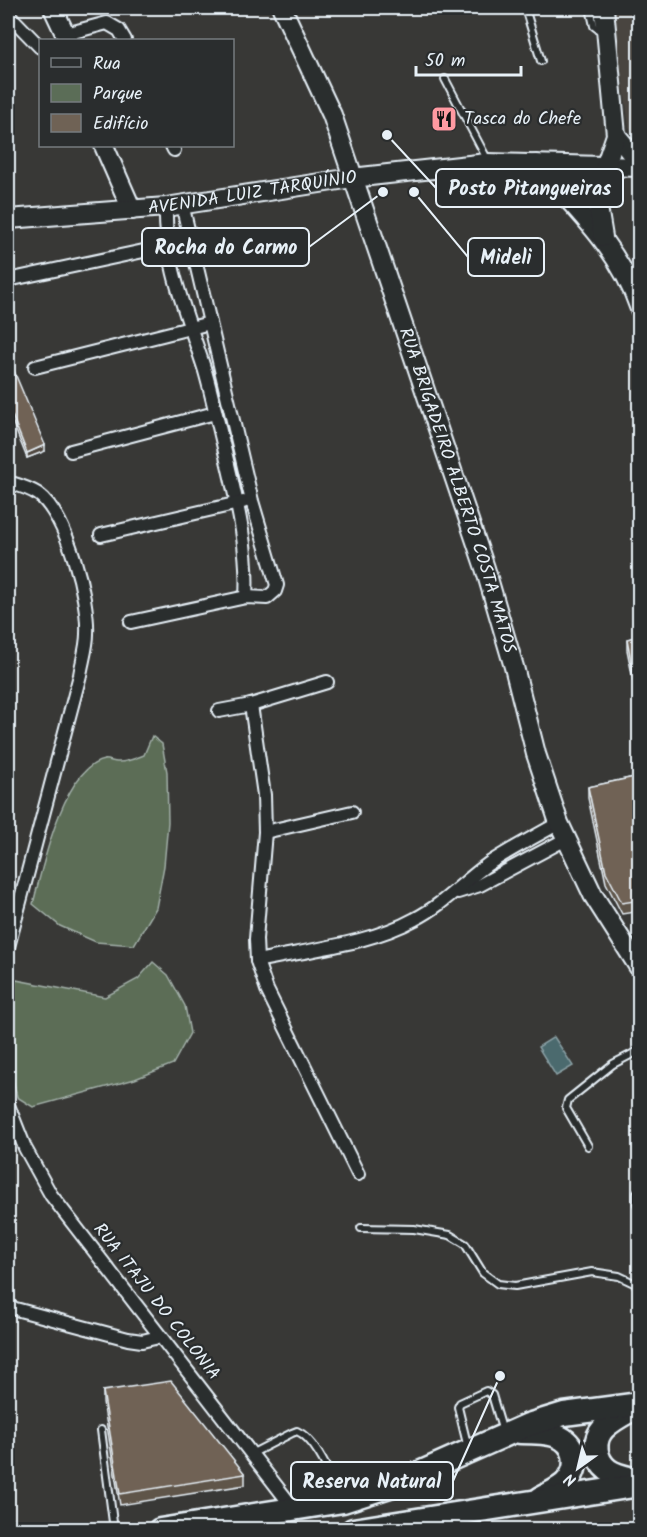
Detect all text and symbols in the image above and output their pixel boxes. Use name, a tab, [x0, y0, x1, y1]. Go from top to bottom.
legend	[39, 39, 234, 147]
scale bar	[416, 39, 521, 77]
text: 50 m	[425, 47, 465, 76]
text: Rua	[93, 50, 121, 79]
text: Parque	[93, 80, 142, 109]
restaurant icon: Tasca do Chefe	[429, 104, 459, 134]
place label: Tasca do Chefe	[464, 105, 581, 134]
text: Edifício	[93, 110, 148, 139]
street label: AVENIDA LUIZ TARQUÍNIO	[147, 163, 359, 223]
callout: Posto Pitangueiras	[436, 169, 623, 207]
text: Posto Pitangueiras	[449, 174, 612, 206]
callout: Rocha do Carmo	[142, 228, 309, 266]
text: Rocha do Carmo	[155, 233, 297, 265]
callout: Mideli	[468, 238, 544, 276]
text: Mideli	[480, 243, 532, 275]
street label: RUA BRIGADEIRO ALBERTO COSTA MATOS	[390, 324, 524, 657]
street label: RUA ITAJU DO COLONIA	[85, 1217, 227, 1387]
north arrow	[548, 1438, 608, 1498]
callout: Reserva Natural	[291, 1462, 453, 1500]
text: N	[559, 1466, 582, 1492]
text: Reserva Natural	[303, 1467, 442, 1499]

